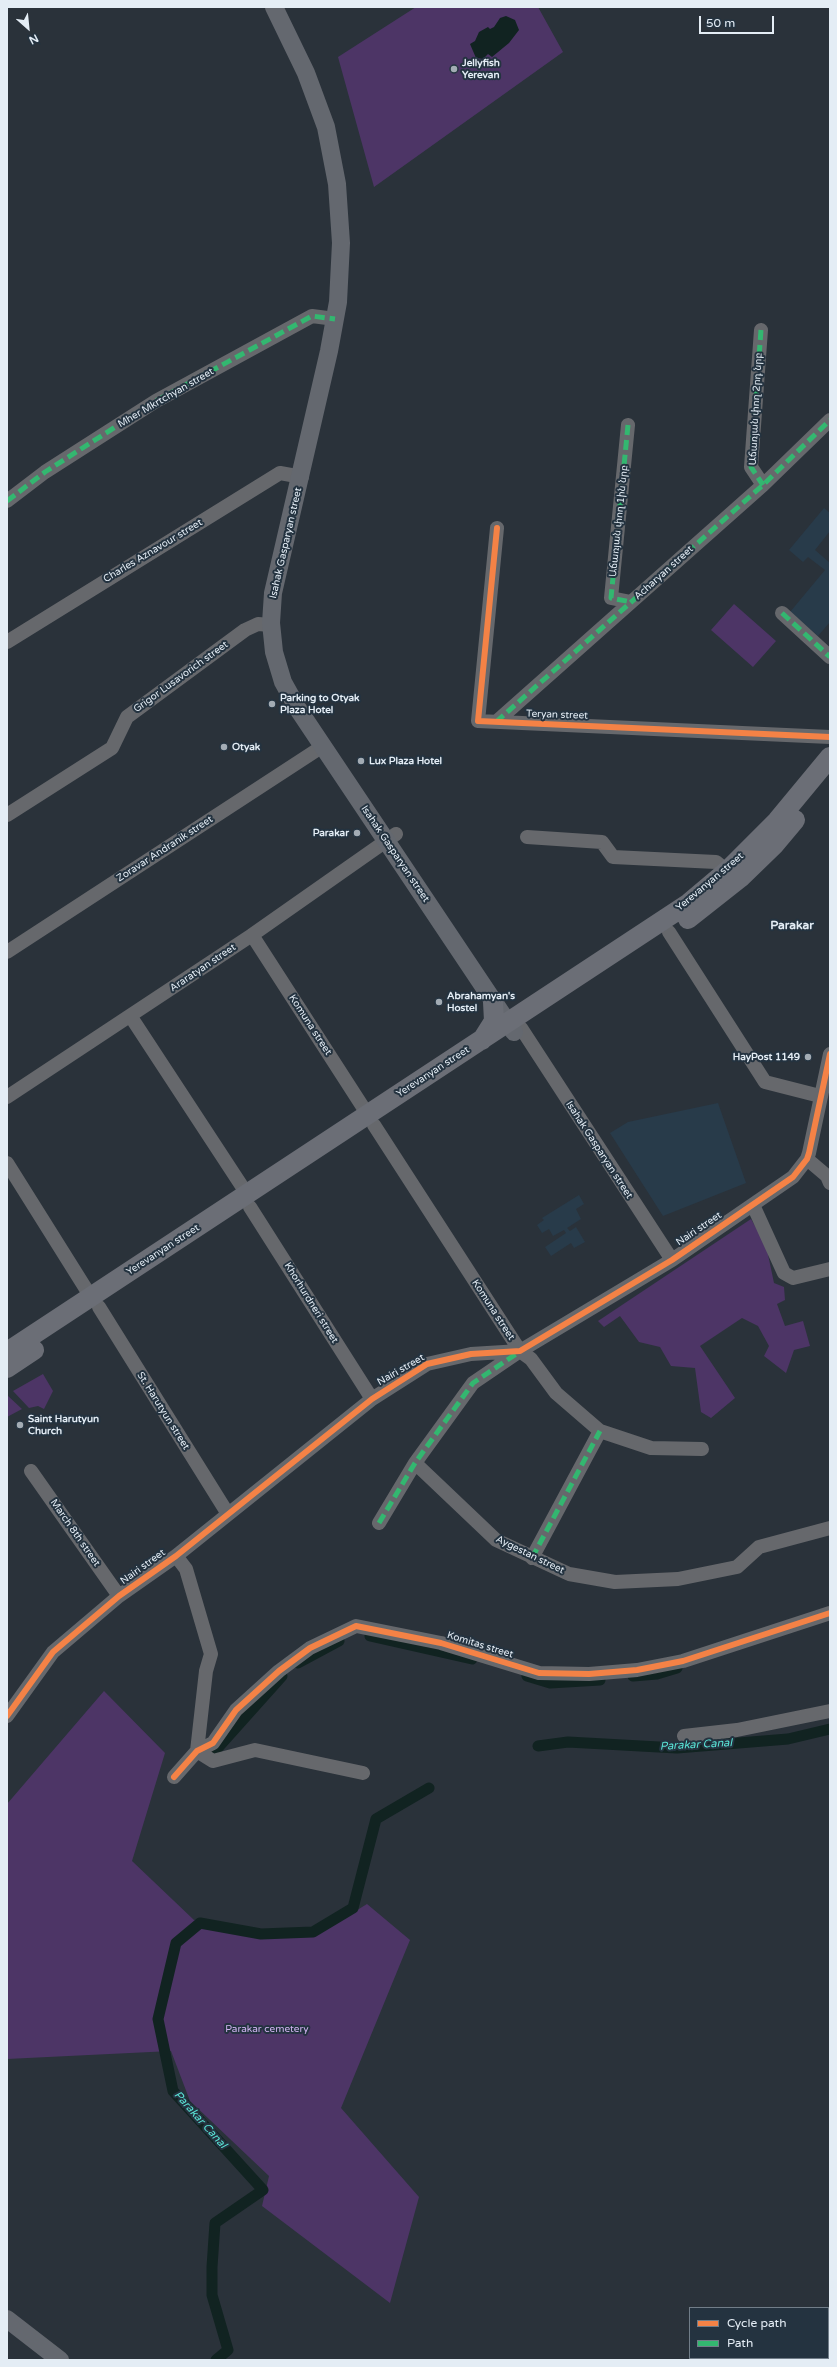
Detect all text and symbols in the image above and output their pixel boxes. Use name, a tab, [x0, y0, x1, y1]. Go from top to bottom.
north arrow	[8, 8, 48, 48]
scale bar	[701, 8, 776, 34]
text: 50 m	[706, 16, 735, 30]
text: N	[27, 31, 41, 47]
place label: Jellyfish Yerevan	[462, 57, 500, 80]
marker: Jellyfish Yerevan	[449, 64, 459, 74]
street label: Աճառյան փող 2րդ նրբ	[747, 352, 765, 466]
street label: Mher Mkrtchyan street	[116, 366, 216, 430]
street label: Աճառյան փող 1ին նրբ	[607, 464, 631, 578]
street label: Isahak Gasparyan street	[267, 486, 305, 600]
street label: Charles Aznavour street	[101, 517, 205, 585]
street label: Acharyan street	[632, 543, 696, 603]
street label: Grigor Lusavorich street	[131, 639, 231, 715]
place label: Parking to Otyak Plaza Hotel	[280, 692, 360, 716]
marker: Parking to Otyak Plaza Hotel	[267, 699, 277, 709]
street label: Teryan street	[526, 708, 588, 722]
place label: Otyak	[232, 741, 260, 753]
marker: Otyak	[219, 742, 229, 752]
place label: Lux Plaza Hotel	[369, 755, 442, 767]
marker: Lux Plaza Hotel	[356, 756, 366, 766]
street label: Isahak Gasparyan street	[358, 804, 432, 904]
street label: Zoravar Andranik street	[115, 813, 215, 885]
place label: Parakar	[313, 827, 349, 839]
marker: Parakar	[352, 828, 362, 838]
street label: Yerevanyan street	[674, 850, 746, 914]
district label: Parakar	[770, 919, 814, 933]
street label: Araratyan street	[168, 942, 238, 994]
place label: Abrahamyan's Hostel	[447, 990, 515, 1014]
street label: Komuna street	[286, 992, 334, 1058]
marker: Abrahamyan's Hostel	[434, 997, 444, 1007]
street label: Yerevanyan street	[394, 1044, 472, 1100]
place label: HayPost 1149	[733, 1051, 800, 1063]
marker: HayPost 1149	[803, 1052, 813, 1062]
street label: Isahak Gasparyan street	[563, 1099, 635, 1201]
street label: Nairi street	[674, 1209, 724, 1249]
street label: Yerevanyan street	[124, 1222, 202, 1278]
street label: Khorhurdneri street	[281, 1260, 341, 1346]
street label: Komuna street	[469, 1277, 517, 1343]
street label: Nairi street	[375, 1352, 427, 1388]
street label: St. Harutyun street	[134, 1370, 192, 1452]
place label: Saint Harutyun Church	[28, 1413, 99, 1436]
marker: Saint Harutyun Church	[15, 1420, 25, 1430]
street label: March 8th street	[47, 1497, 103, 1569]
street label: Aygestan street	[494, 1533, 566, 1577]
street label: Nairi street	[118, 1547, 168, 1587]
street label: Komitas street	[445, 1629, 515, 1661]
water label: Parakar Canal	[660, 1737, 732, 1753]
park label: Parakar cemetery	[225, 2023, 309, 2035]
water label: Parakar Canal	[171, 2089, 229, 2151]
legend	[689, 2307, 829, 2359]
text: Cycle path	[727, 2316, 786, 2330]
text: Path	[727, 2336, 753, 2350]

